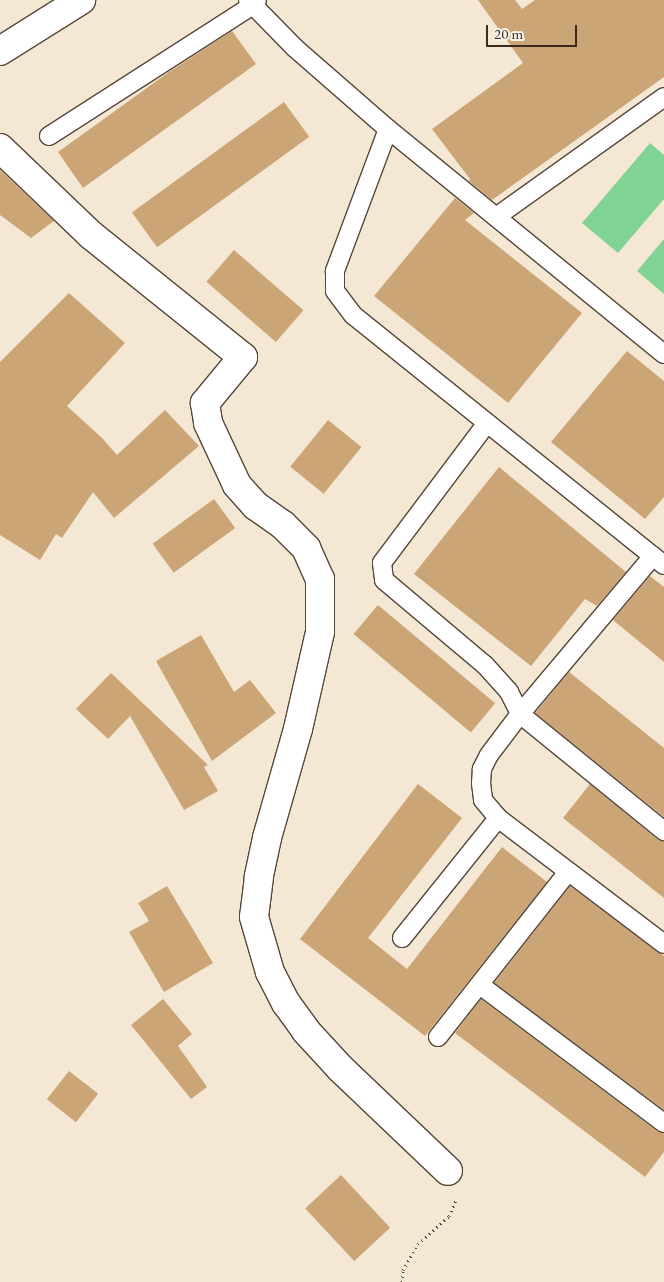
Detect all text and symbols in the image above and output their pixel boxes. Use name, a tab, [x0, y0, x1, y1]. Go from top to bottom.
scale bar	[489, 15, 580, 47]
text: 20 m	[494, 24, 523, 43]

